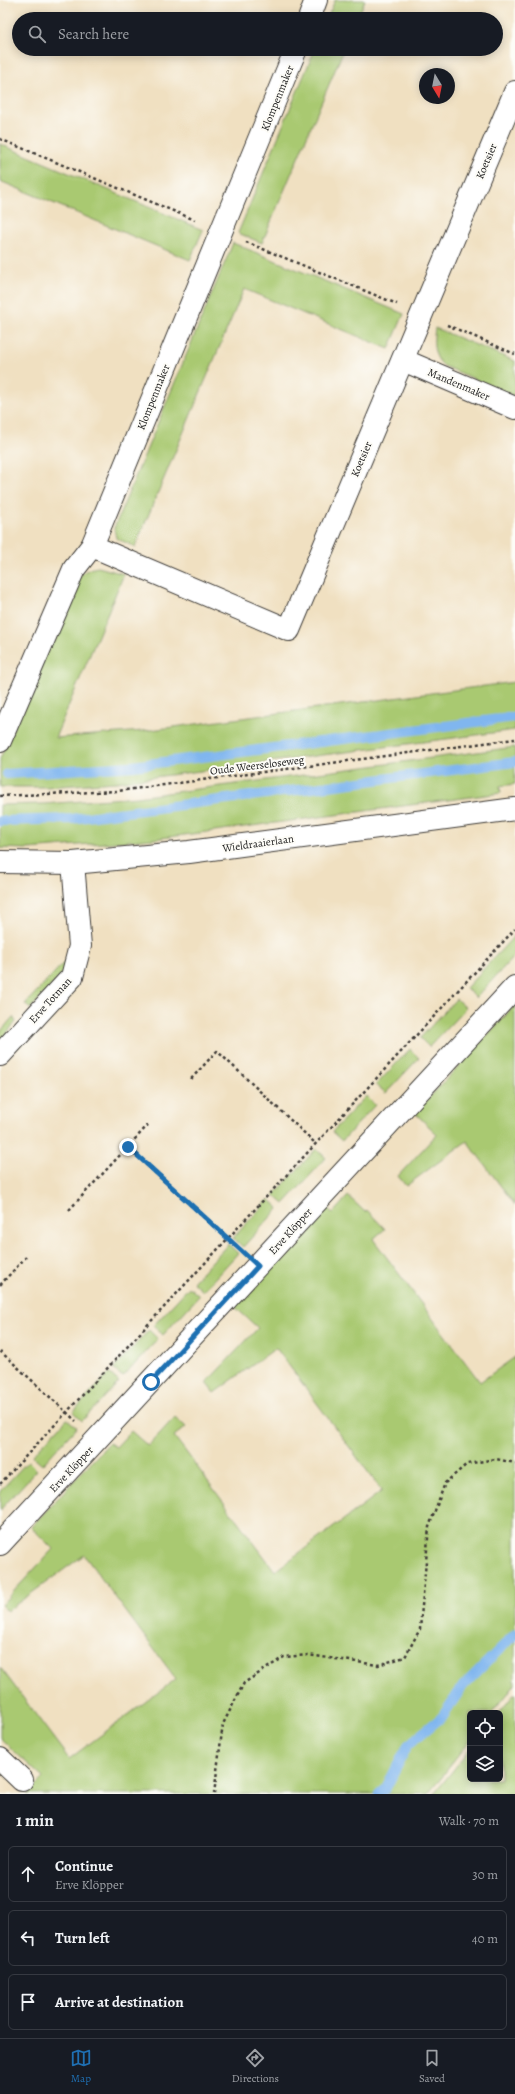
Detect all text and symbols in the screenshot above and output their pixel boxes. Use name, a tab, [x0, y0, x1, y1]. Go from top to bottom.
search box	[12, 12, 503, 56]
icon: search	[26, 23, 48, 45]
text: Search here	[58, 24, 129, 44]
street label: Klompenmaker	[257, 63, 297, 133]
north arrow	[419, 68, 455, 104]
street label: Koetsier	[472, 141, 501, 181]
street label: Klompenmaker	[133, 362, 173, 432]
street label: Mandenmaker	[426, 365, 492, 404]
street label: Koetsier	[347, 439, 376, 479]
street label: Oude Weerseloseweg	[209, 752, 306, 779]
street label: Wieldraaierlaan	[220, 831, 295, 856]
street label: Erve Totman	[26, 974, 75, 1027]
route end	[119, 1138, 137, 1156]
street label: Erve Klöpper	[265, 1205, 315, 1258]
route start	[142, 1373, 160, 1391]
street label: Erve Klöpper	[46, 1443, 97, 1496]
map controls	[467, 1710, 503, 1782]
button: locate	[467, 1710, 503, 1746]
button: layers	[467, 1746, 503, 1782]
text: 1 min	[16, 1809, 54, 1832]
text: Walk · 70 m	[439, 1812, 499, 1829]
text: Continue	[55, 1856, 113, 1876]
icon: ahead	[17, 1863, 39, 1885]
text: 30 m	[472, 1866, 498, 1883]
text: Erve Klöpper	[55, 1876, 124, 1893]
icon: left	[17, 1927, 39, 1949]
text: Turn left	[55, 1928, 110, 1948]
text: 40 m	[472, 1930, 498, 1947]
icon: arrive	[17, 1991, 39, 2013]
text: Arrive at destination	[55, 1992, 184, 2012]
tab: Map	[70, 2047, 92, 2086]
tab: Directions	[232, 2047, 279, 2086]
tab: Saved	[419, 2047, 445, 2086]

